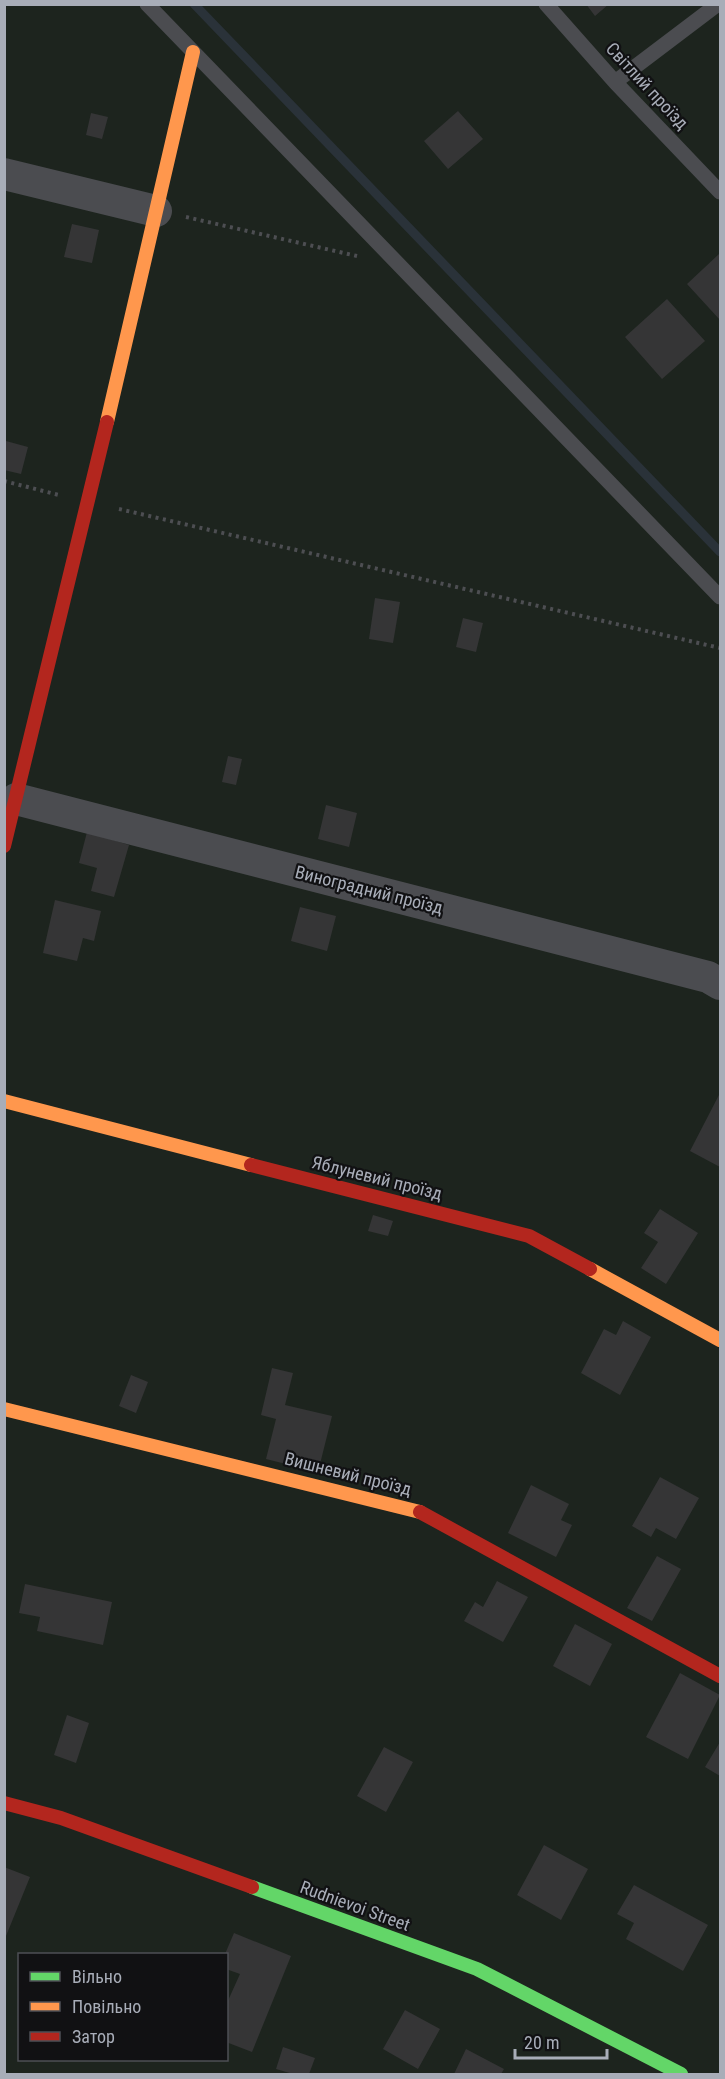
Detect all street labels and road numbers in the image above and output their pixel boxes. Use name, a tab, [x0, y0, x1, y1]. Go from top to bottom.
street label: Світлий проїзд	[602, 38, 693, 134]
street label: Виноградний проїзд	[293, 861, 446, 918]
street label: Яблуневий проїзд	[310, 1151, 445, 1204]
street label: Вишневий проїзд	[283, 1448, 414, 1499]
street label: Rudnievoi Street	[297, 1876, 413, 1935]

